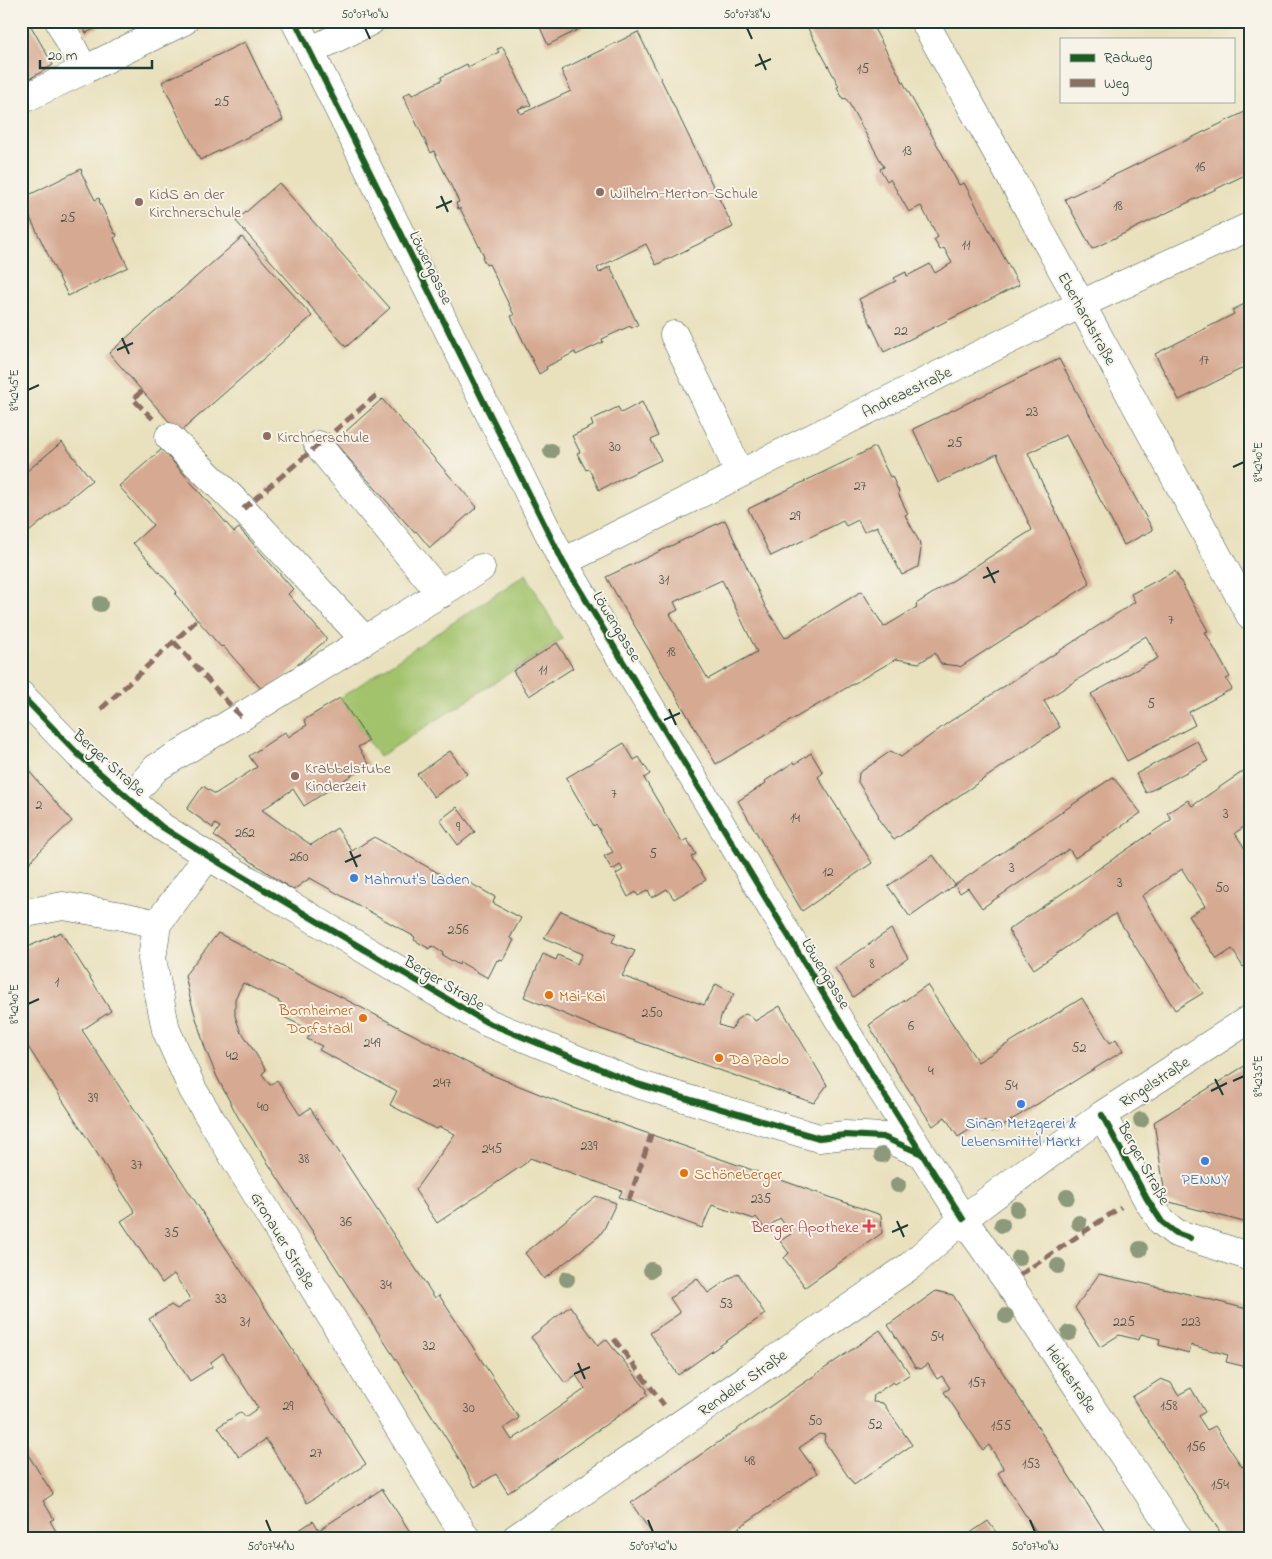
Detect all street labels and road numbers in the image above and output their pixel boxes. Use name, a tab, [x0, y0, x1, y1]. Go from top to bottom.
street label: Löwengasse	[402, 227, 459, 309]
street label: Eberhardstraße	[1051, 268, 1122, 371]
street label: Andreaestraße	[858, 360, 957, 425]
street label: Löwengasse	[586, 587, 647, 668]
street label: Berger Straße	[66, 723, 151, 803]
street label: Löwengasse	[795, 934, 856, 1015]
street label: Berger Straße	[398, 949, 490, 1018]
street label: Ringelstraße	[1115, 1051, 1196, 1114]
street label: Berger Straße	[1110, 1117, 1176, 1210]
street label: Gronauer Straße	[244, 1188, 321, 1295]
street label: Heidestraße	[1039, 1340, 1103, 1419]
street label: Rendeler Straße	[694, 1344, 793, 1423]

